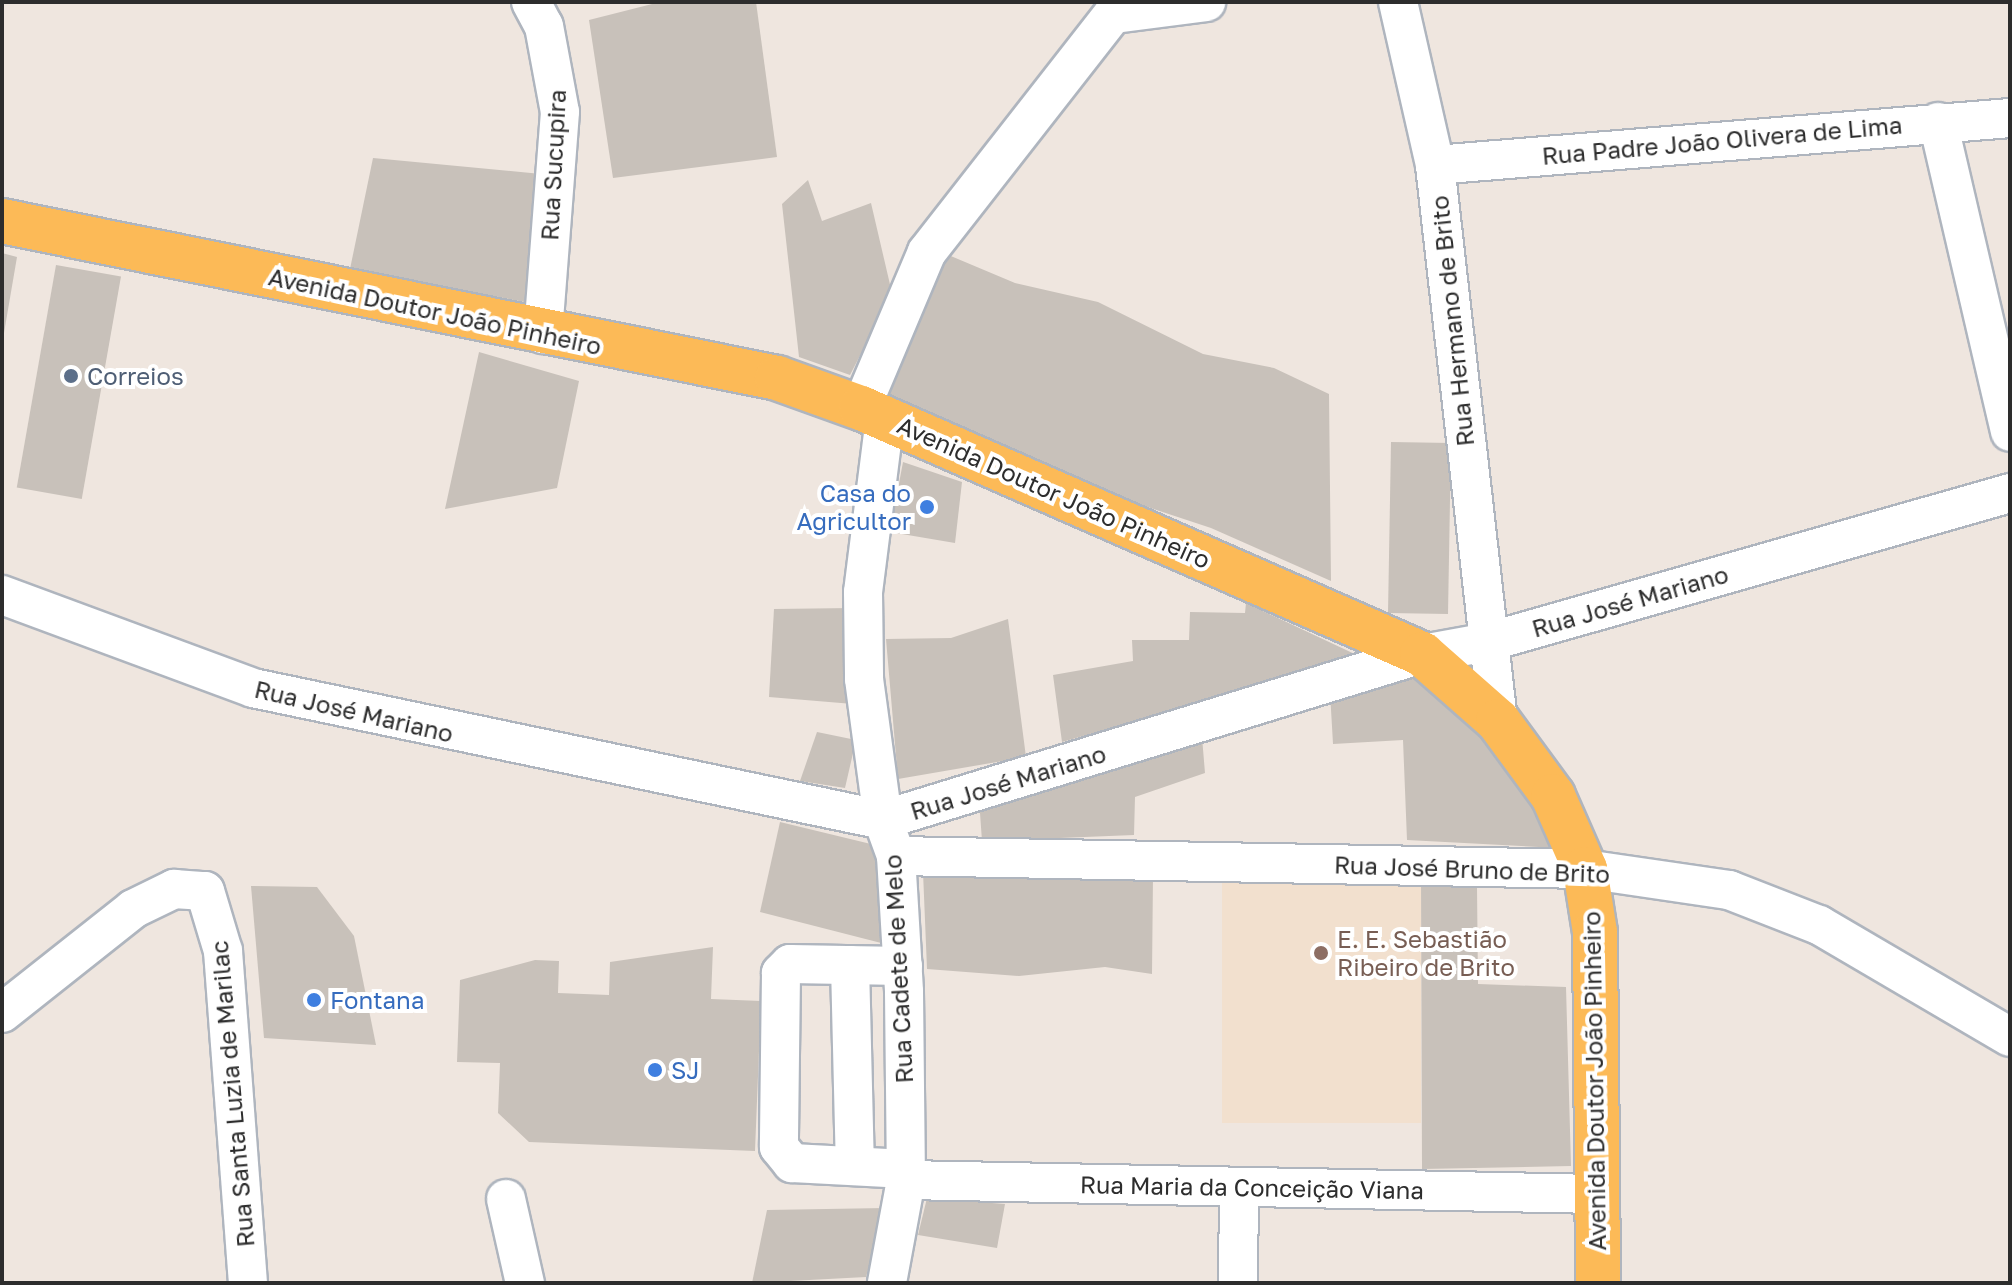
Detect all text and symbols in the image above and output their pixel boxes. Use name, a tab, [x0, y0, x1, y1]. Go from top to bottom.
street label: Rua Sucupira	[535, 89, 571, 241]
street label: Rua Padre João Olivera de Lima	[1541, 110, 1903, 170]
street label: Rua Hermano de Brito	[1425, 194, 1479, 448]
street label: Avenida Doutor João Pinheiro	[266, 262, 604, 360]
place label: Correios	[87, 362, 184, 390]
marker: Correios	[62, 367, 80, 385]
street label: Avenida Doutor João Pinheiro	[893, 410, 1215, 574]
place label: Casa do Agricultor	[796, 479, 911, 535]
marker: Casa do Agricultor	[918, 498, 936, 516]
street label: Rua José Mariano	[1528, 559, 1732, 643]
street label: Rua José Mariano	[252, 674, 456, 748]
street label: Rua José Mariano	[907, 739, 1109, 825]
street label: Rua José Bruno de Brito	[1334, 850, 1610, 888]
street label: Rua Cadete de Melo	[878, 854, 918, 1084]
street label: Avenida Doutor João Pinheiro	[1577, 911, 1611, 1251]
place label: E. E. Sebastião Ribeiro de Brito	[1337, 925, 1515, 981]
street label: Rua Santa Luzia de Marilac	[204, 940, 260, 1248]
marker: E. E. Sebastião Ribeiro de Brito	[1312, 944, 1330, 962]
place label: Fontana	[330, 986, 424, 1014]
marker: Fontana	[305, 991, 323, 1009]
place label: SJ	[671, 1056, 700, 1084]
marker: SJ	[646, 1061, 664, 1079]
street label: Rua Maria da Conceição Viana	[1080, 1170, 1424, 1204]

